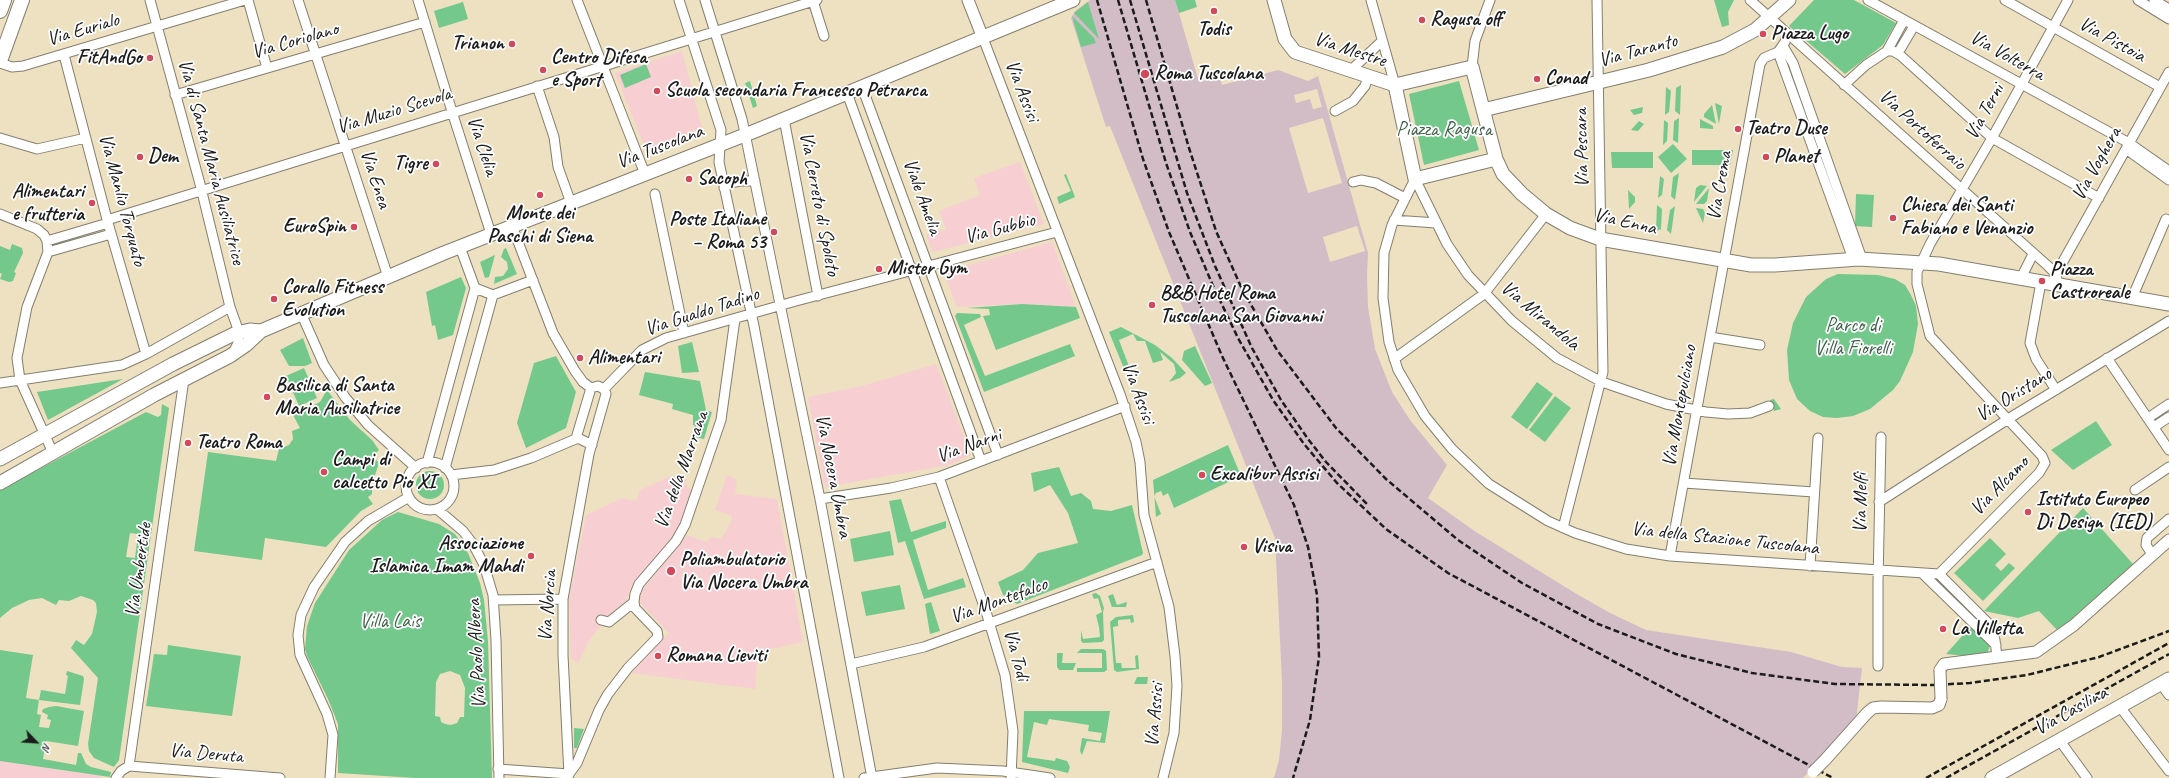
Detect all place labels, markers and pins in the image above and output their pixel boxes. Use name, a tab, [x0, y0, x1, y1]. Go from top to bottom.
marker: Todis	[1209, 6, 1219, 16]
place label: Ragusa off	[1430, 8, 1502, 32]
marker: Ragusa off	[1417, 15, 1427, 25]
place label: Todis	[1197, 18, 1231, 42]
place label: Piazza Lugo	[1771, 22, 1848, 46]
marker: Piazza Lugo	[1758, 29, 1768, 39]
place label: Trianon	[451, 32, 504, 56]
marker: Trianon	[507, 39, 517, 49]
place label: FitAndGo	[77, 46, 142, 70]
place label: Centro Difesa e Sport	[551, 46, 647, 93]
marker: FitAndGo	[145, 53, 155, 63]
place label: Roma Tuscolana	[1154, 62, 1263, 86]
marker: Centro Difesa e Sport	[538, 65, 548, 75]
place label: Conad	[1545, 67, 1587, 91]
marker: Roma Tuscolana	[1139, 68, 1151, 80]
marker: Conad	[1532, 74, 1542, 84]
place label: Scuola secondaria Francesco Petrarca	[665, 79, 927, 103]
marker: Scuola secondaria Francesco Petrarca	[652, 86, 662, 96]
place label: Teatro Duse	[1746, 117, 1827, 141]
marker: Teatro Duse	[1733, 124, 1743, 134]
place label: Dem	[148, 145, 178, 169]
place label: Planet	[1774, 145, 1819, 169]
marker: Dem	[135, 152, 145, 162]
place label: Tigre	[394, 152, 428, 176]
marker: Planet	[1761, 152, 1771, 162]
marker: Tigre	[431, 159, 441, 169]
place label: Sacoph	[697, 167, 747, 191]
marker: Sacoph	[684, 174, 694, 184]
place label: Alimentari e frutteria	[12, 180, 84, 227]
marker: Monte dei Paschi di Siena	[535, 190, 545, 200]
place label: Chiesa dei Santi Fabiano e Venanzio	[1901, 194, 2032, 241]
marker: Alimentari e frutteria	[87, 198, 97, 208]
place label: Monte dei Paschi di Siena	[488, 202, 592, 249]
place label: Poste Italiane – Roma 53	[669, 208, 766, 255]
marker: Chiesa dei Santi Fabiano e Venanzio	[1888, 213, 1898, 223]
place label: EuroSpin	[283, 215, 346, 239]
marker: EuroSpin	[349, 222, 359, 232]
marker: Poste Italiane – Roma 53	[769, 227, 779, 237]
place label: Mister Gym	[887, 257, 967, 281]
place label: Piazza Castroreale	[2050, 258, 2130, 305]
marker: Mister Gym	[874, 264, 884, 274]
place label: Corallo Fitness Evolution	[282, 276, 383, 323]
marker: Piazza Castroreale	[2037, 276, 2047, 286]
place label: B&B Hotel Roma Tuscolana San Giovanni	[1160, 282, 1322, 329]
marker: Corallo Fitness Evolution	[269, 294, 279, 304]
marker: B&B Hotel Roma Tuscolana San Giovanni	[1147, 300, 1157, 310]
place label: Alimentari	[588, 346, 660, 370]
marker: Alimentari	[575, 353, 585, 363]
place label: Basilica di Santa Maria Ausiliatrice	[275, 374, 399, 421]
marker: Basilica di Santa Maria Ausiliatrice	[262, 392, 272, 402]
place label: Teatro Roma	[196, 431, 282, 455]
marker: Teatro Roma	[183, 438, 193, 448]
place label: Campi di calcetto Pio XI	[332, 448, 435, 495]
place label: Excalibur Assisi	[1210, 463, 1319, 487]
marker: Campi di calcetto Pio XI	[319, 467, 329, 477]
marker: Excalibur Assisi	[1197, 470, 1207, 480]
place label: Istituto Europeo Di Design (IED)	[2036, 488, 2151, 535]
marker: Istituto Europeo Di Design (IED)	[2023, 507, 2033, 517]
place label: Associazione Islamica Imam Mahdi	[369, 532, 523, 579]
place label: Visiva	[1252, 535, 1292, 559]
marker: Visiva	[1239, 542, 1249, 552]
place label: Poliambulatorio Via Nocera Umbra	[680, 548, 807, 595]
marker: Associazione Islamica Imam Mahdi	[526, 551, 536, 561]
marker: Poliambulatorio Via Nocera Umbra	[665, 565, 677, 577]
place label: La Villetta	[1951, 617, 2022, 641]
marker: La Villetta	[1938, 624, 1948, 634]
place label: Romana Lieviti	[666, 644, 766, 668]
marker: Romana Lieviti	[653, 651, 663, 661]

